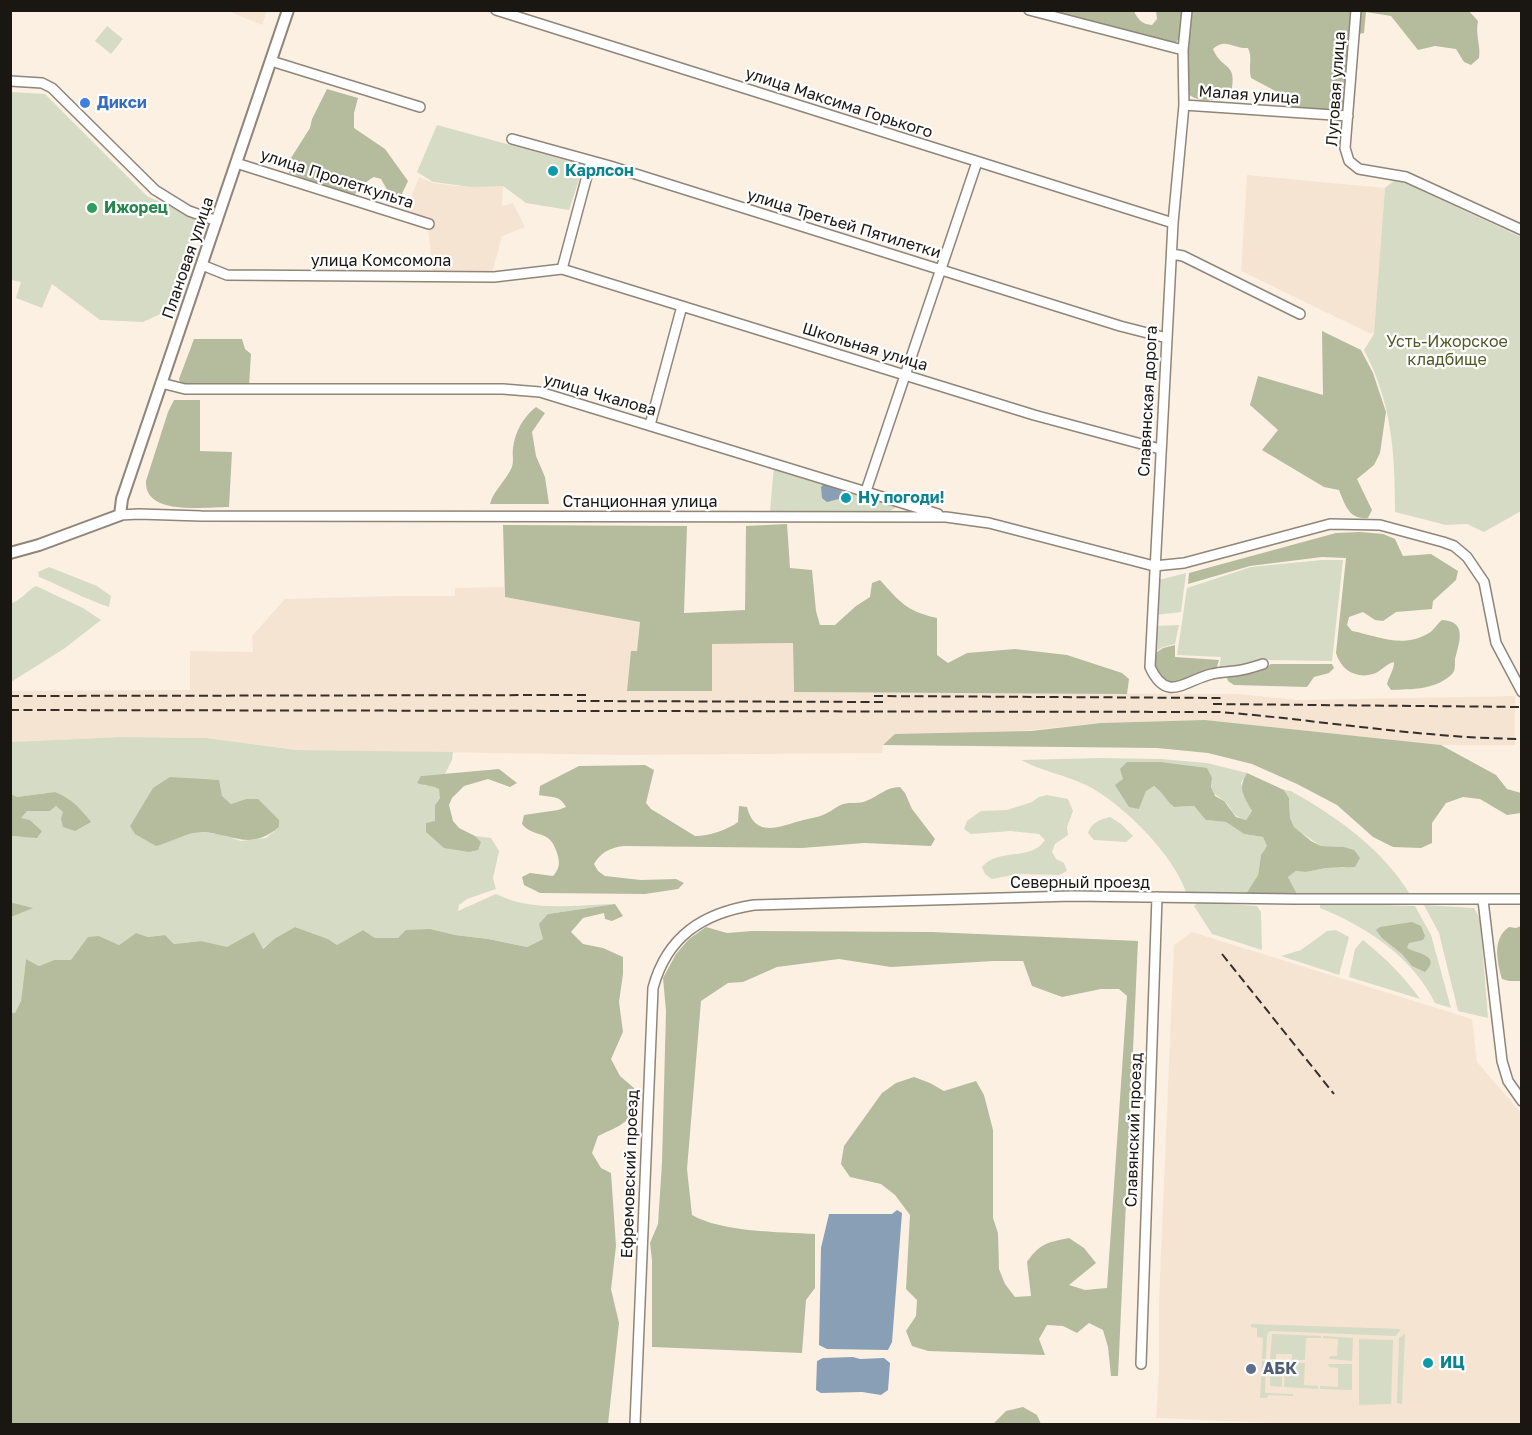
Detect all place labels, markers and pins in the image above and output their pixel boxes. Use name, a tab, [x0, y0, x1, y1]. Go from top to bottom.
place label: Дикси	[97, 93, 147, 113]
marker: Дикси	[78, 96, 92, 110]
place label: Карлсон	[565, 161, 634, 181]
marker: Карлсон	[546, 164, 560, 178]
place label: Ижорец	[104, 198, 168, 218]
marker: Ижорец	[85, 201, 99, 215]
place label: Ну погоди!	[858, 488, 945, 508]
marker: Ну погоди!	[839, 491, 853, 505]
place label: ИЦ	[1440, 1353, 1465, 1373]
marker: ИЦ	[1421, 1356, 1435, 1370]
place label: АБК	[1263, 1359, 1297, 1379]
marker: АБК	[1244, 1362, 1258, 1376]

